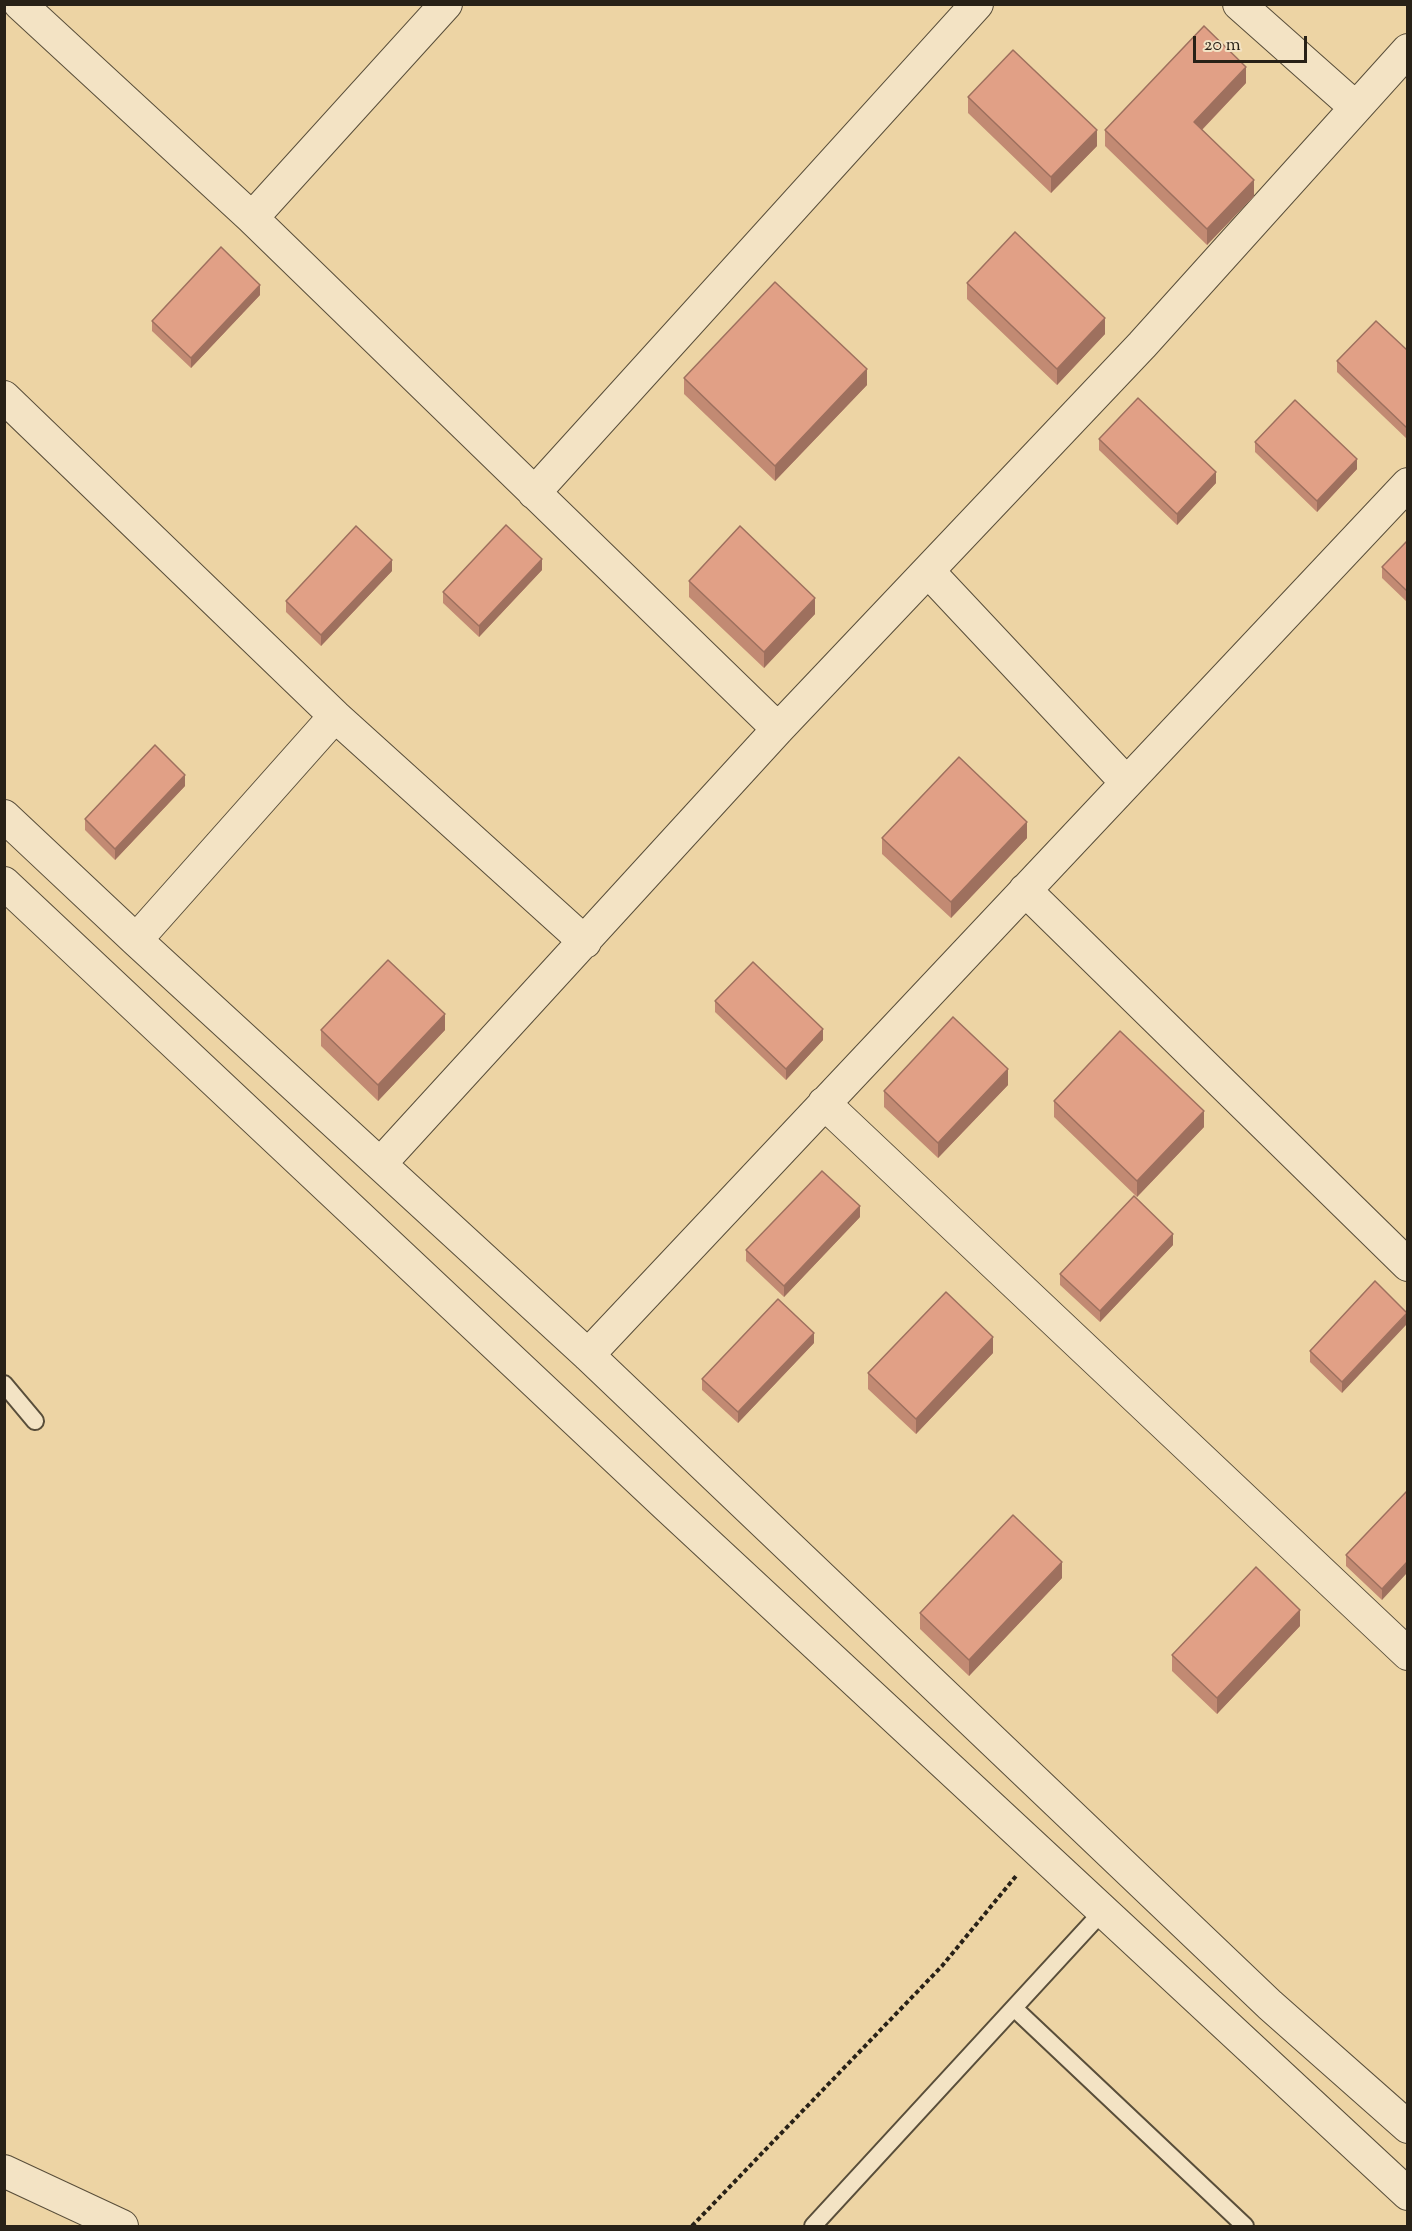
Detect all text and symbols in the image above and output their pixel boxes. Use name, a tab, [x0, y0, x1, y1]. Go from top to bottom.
scale bar	[1196, 24, 1310, 62]
text: 20 m	[1204, 33, 1241, 59]

